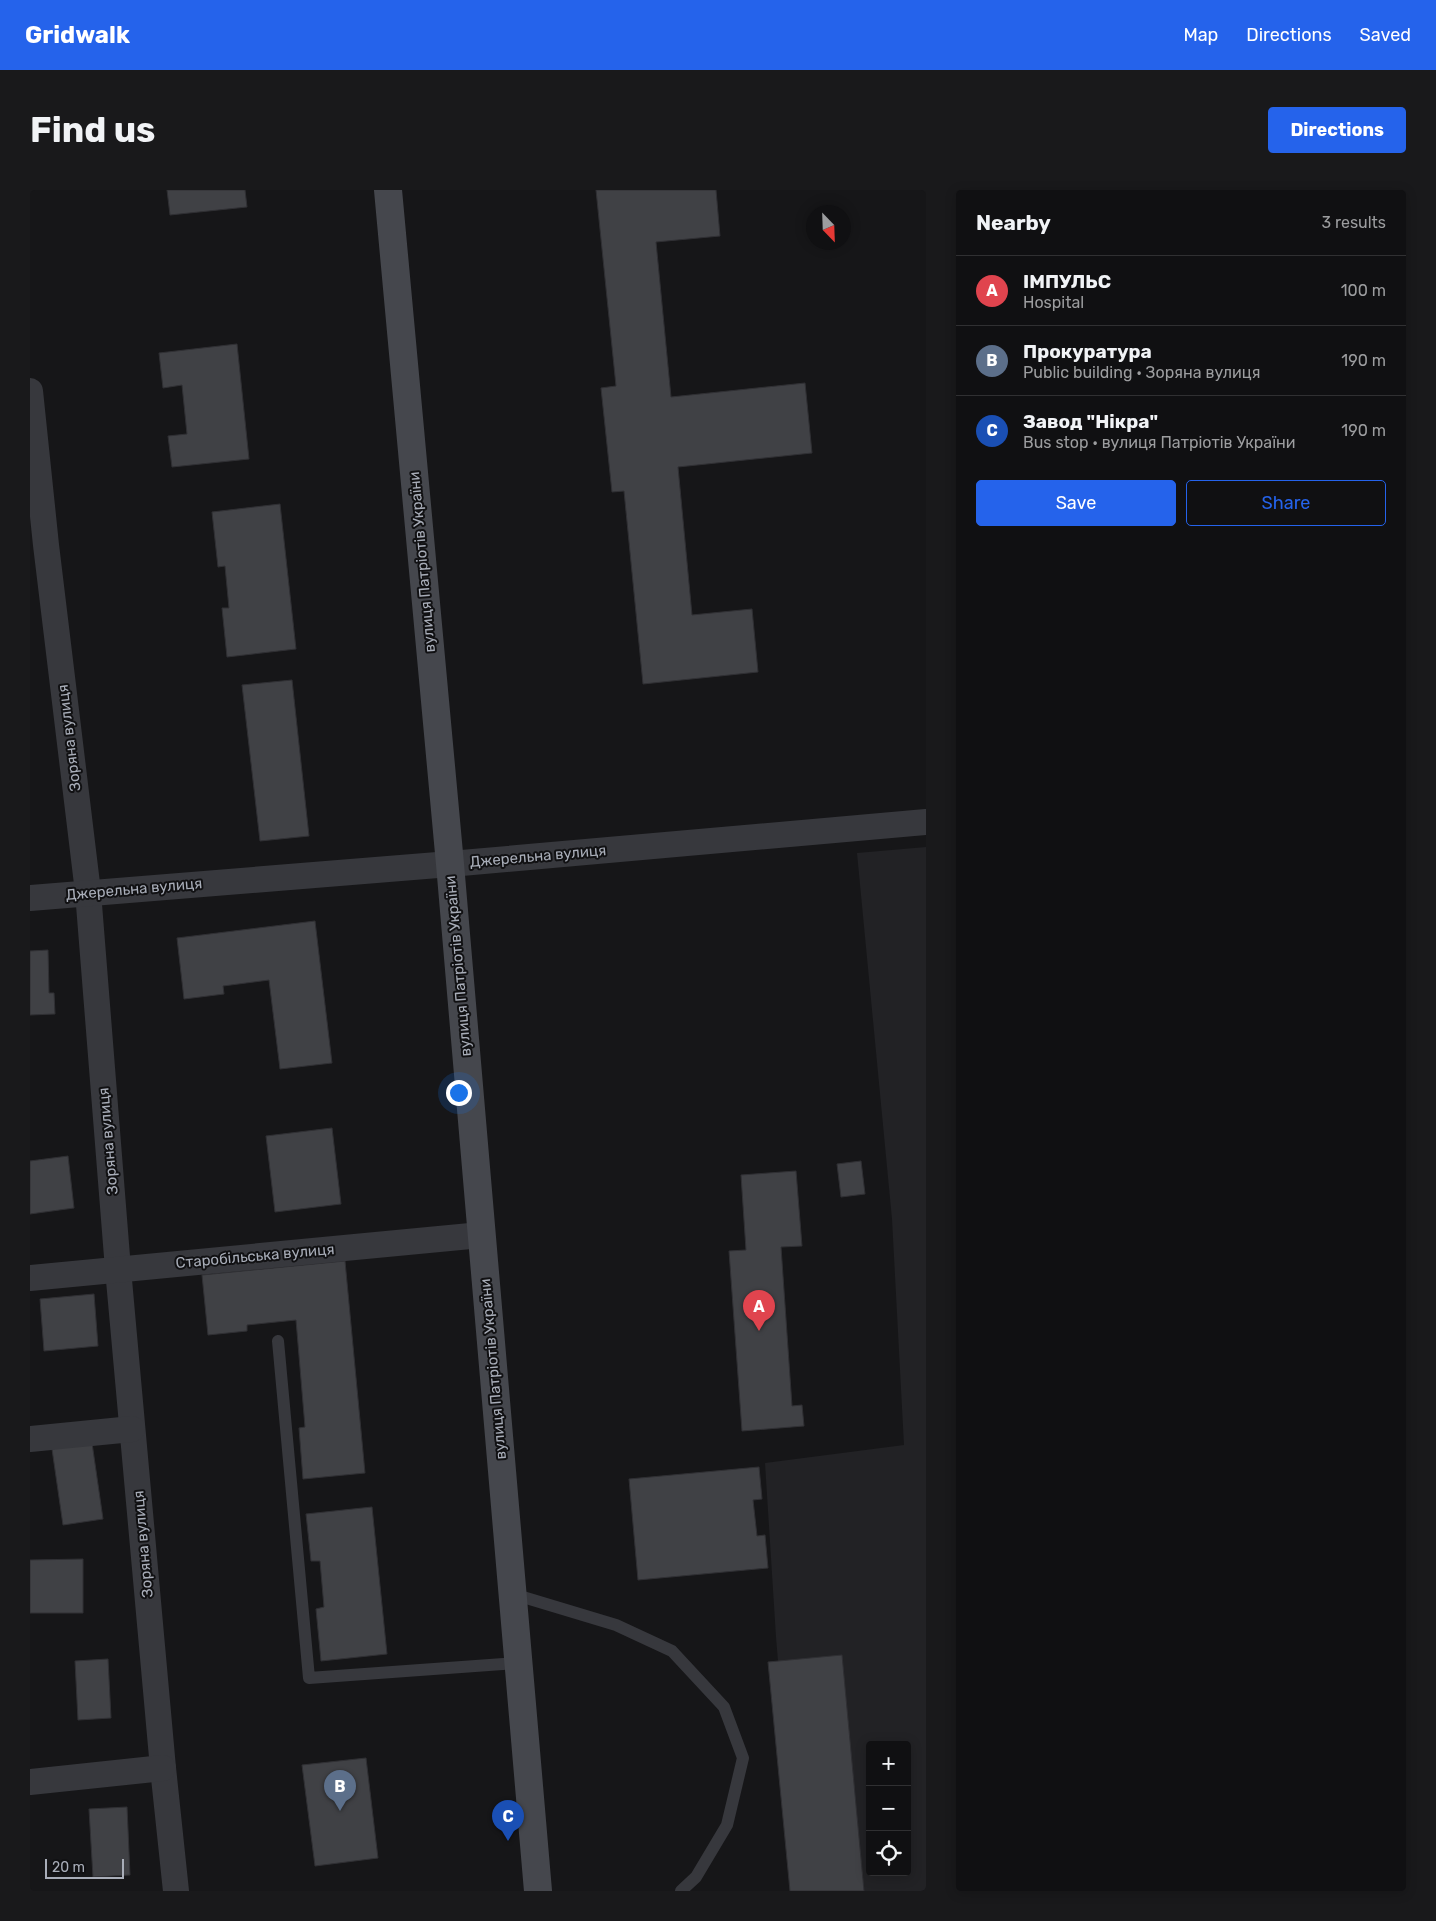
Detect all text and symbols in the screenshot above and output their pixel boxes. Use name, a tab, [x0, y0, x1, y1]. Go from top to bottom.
text: Gridwalk	[25, 21, 130, 49]
text: Map	[1183, 24, 1218, 46]
text: Directions	[1246, 24, 1332, 46]
text: Saved	[1360, 24, 1411, 46]
button: Directions	[1268, 107, 1406, 153]
text: Find us	[30, 109, 155, 151]
north arrow	[806, 205, 851, 250]
text: Nearby	[976, 210, 1051, 235]
text: 3 results	[1321, 213, 1386, 232]
text: ІМПУЛЬС	[1023, 270, 1111, 293]
text: A	[986, 281, 998, 300]
text: 100 m	[1341, 281, 1386, 300]
text: Hospital	[1023, 293, 1084, 312]
text: Прокуратура	[1023, 340, 1152, 363]
text: B	[986, 351, 998, 370]
text: 190 m	[1341, 351, 1386, 370]
text: Public building · Зоряна вулиця	[1023, 363, 1260, 382]
text: Завод "Нікра"	[1023, 410, 1158, 433]
text: C	[986, 421, 998, 440]
text: 190 m	[1341, 421, 1386, 440]
text: Bus stop · вулиця Патріотів України	[1023, 433, 1296, 452]
street label: вулиця Патріотів України	[405, 471, 439, 653]
button: Save	[976, 480, 1176, 526]
button: Share	[1186, 480, 1386, 526]
street label: Зоряна вулиця	[54, 684, 84, 792]
street label: Джерельна вулиця	[469, 841, 607, 871]
street label: Джерельна вулиця	[65, 874, 203, 904]
street label: вулиця Патріотів України	[441, 875, 475, 1057]
your location	[446, 1080, 472, 1106]
street label: Зоряна вулиця	[94, 1087, 122, 1195]
street label: Старобільська вулиця	[175, 1240, 335, 1272]
street label: вулиця Патріотів України	[476, 1278, 510, 1460]
pin: A	[743, 1290, 775, 1331]
street label: Зоряна вулиця	[129, 1490, 157, 1598]
map controls	[866, 1741, 911, 1876]
button: +	[866, 1741, 911, 1786]
pin: B	[324, 1770, 356, 1811]
button: −	[866, 1786, 911, 1831]
pin: C	[492, 1800, 524, 1841]
button: locate	[866, 1831, 911, 1876]
scale bar	[45, 1856, 124, 1879]
text: 20 m	[52, 1859, 85, 1876]

